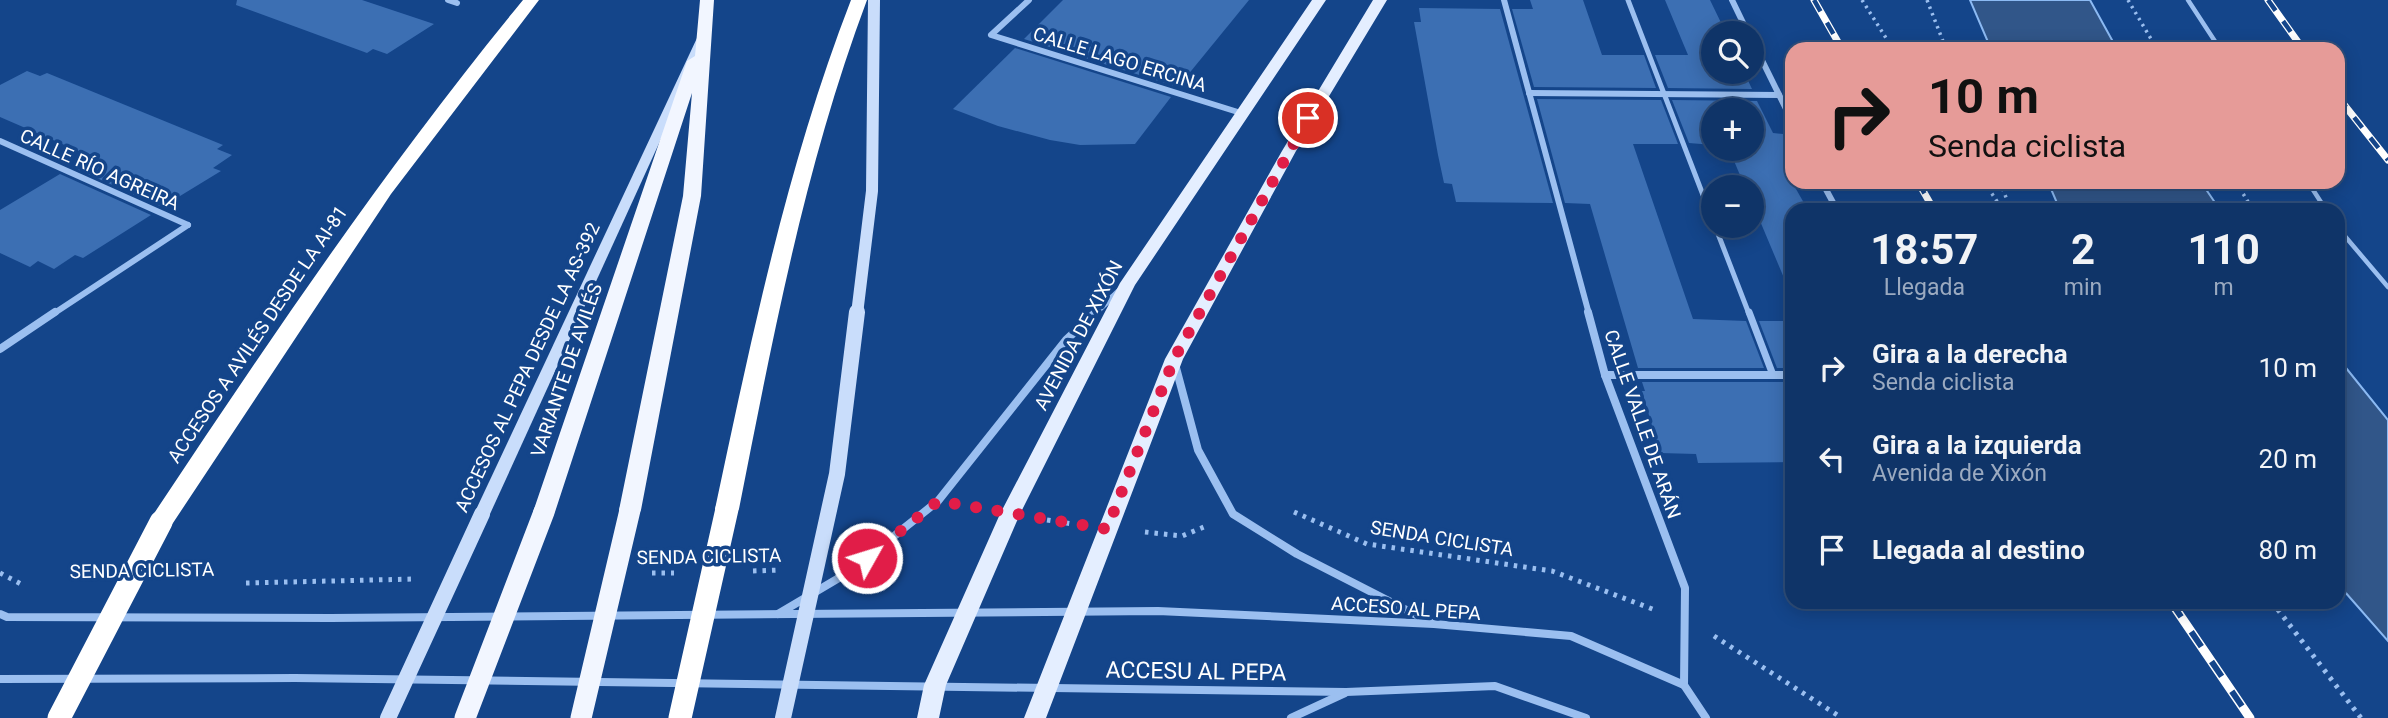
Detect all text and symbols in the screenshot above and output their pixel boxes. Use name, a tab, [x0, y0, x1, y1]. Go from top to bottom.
map controls	[1701, 21, 1764, 238]
button: search	[1701, 21, 1764, 84]
street label: CALLE LAGO ERCINA	[1030, 22, 1210, 97]
text: 10 m	[1928, 68, 2039, 125]
icon: right	[1813, 70, 1904, 161]
pin	[1278, 88, 1338, 148]
button: +	[1701, 98, 1764, 161]
icon: arrive	[1289, 99, 1327, 137]
street label: CALLE RÍO AGREIRA	[16, 124, 184, 215]
text: Senda ciclista	[1928, 127, 2126, 165]
button: −	[1701, 175, 1764, 238]
street label: ACCESOS A AVILÉS DESDE LA AI-81	[162, 201, 352, 467]
street label: ACCESOS AL PEPA DESDE LA AS-392	[450, 219, 605, 516]
text: 18:57	[1870, 225, 1978, 274]
text: 2	[2071, 225, 2095, 274]
text: 110	[2187, 225, 2260, 274]
street label: AVENIDA DE XIXÓN	[1029, 256, 1128, 414]
text: Llegada	[1884, 274, 1965, 301]
text: min	[2064, 274, 2102, 301]
text: m	[2214, 274, 2234, 301]
street label: VARIANTE DE AVILÉS	[526, 280, 607, 460]
street label: CALLE VALLE DE ARÁN	[1599, 327, 1686, 522]
text: Gira a la derecha	[1872, 339, 2068, 369]
icon: right	[1813, 349, 1851, 387]
text: 10 m	[2259, 353, 2317, 383]
text: Senda ciclista	[1872, 369, 2015, 396]
text: Gira a la izquierda	[1872, 430, 2082, 460]
icon: left	[1813, 440, 1851, 478]
text: 20 m	[2259, 444, 2317, 474]
text: Avenida de Xixón	[1872, 460, 2047, 487]
street label: SENDA CICLISTA	[1369, 516, 1516, 561]
position arrow	[830, 521, 904, 595]
icon: arrive	[1813, 531, 1851, 569]
text: Llegada al destino	[1872, 535, 2085, 565]
text: 80 m	[2259, 535, 2317, 565]
street label: SENDA CICLISTA	[637, 544, 782, 569]
street label: SENDA CICLISTA	[70, 558, 215, 583]
street label: ACCESO AL PEPA	[1330, 592, 1482, 625]
street label: ACCESU AL PEPA	[1105, 656, 1287, 687]

